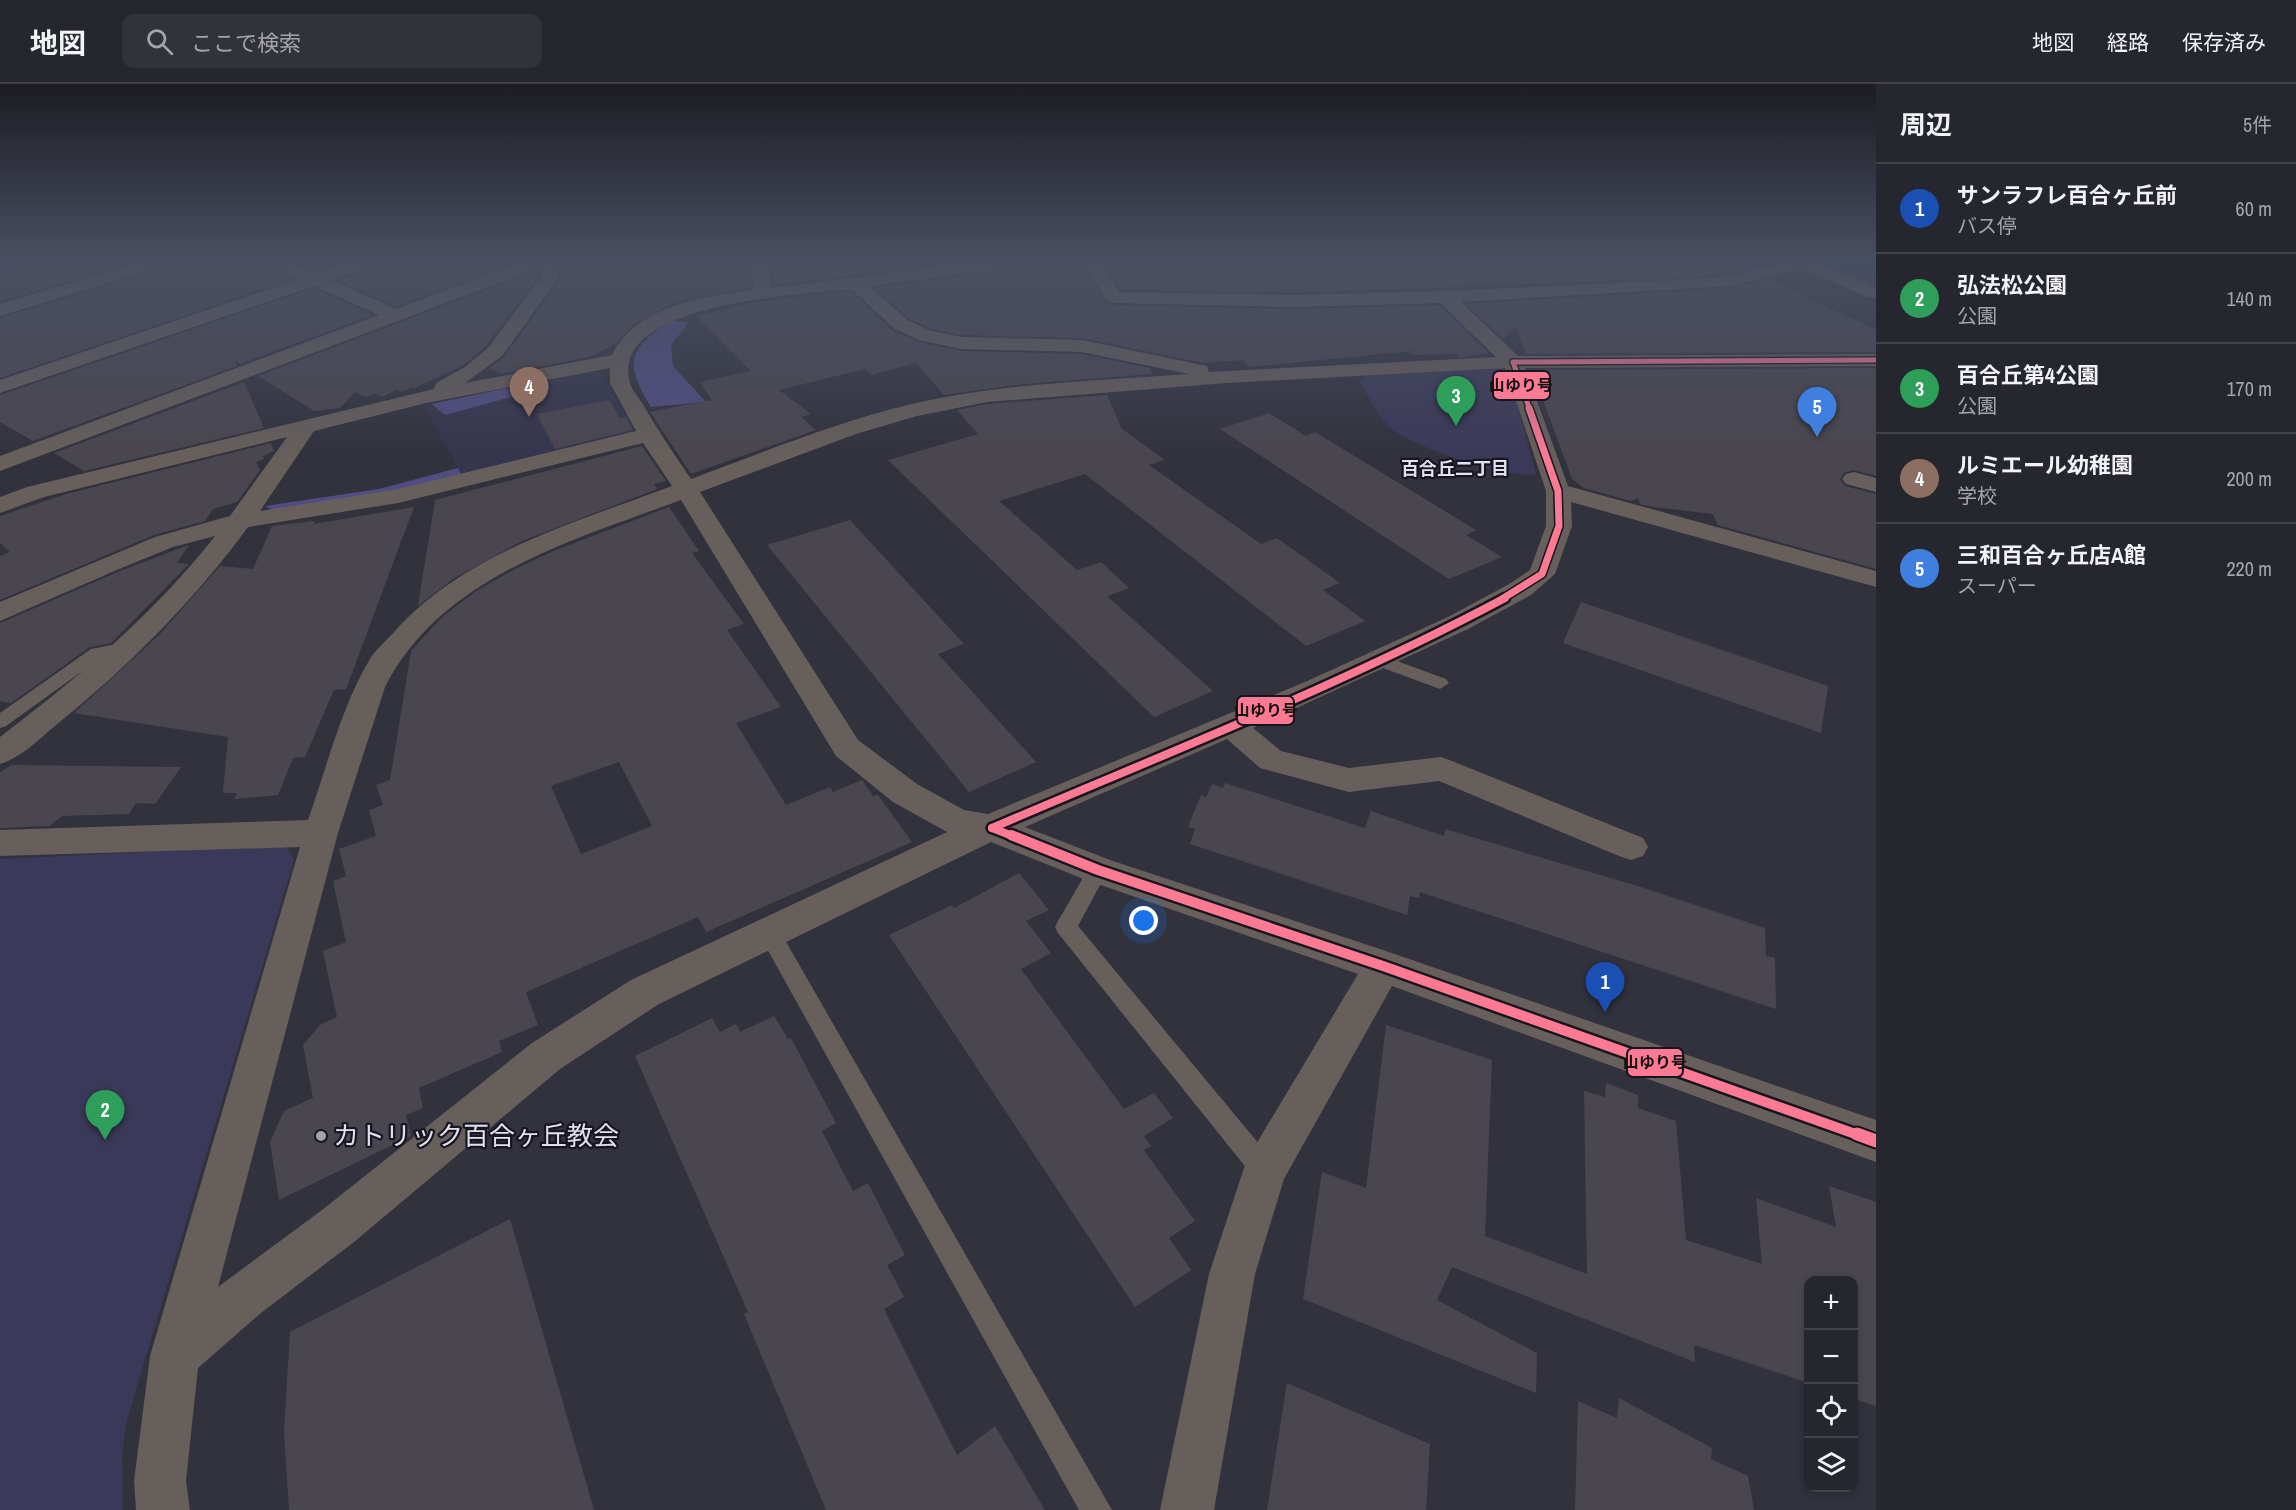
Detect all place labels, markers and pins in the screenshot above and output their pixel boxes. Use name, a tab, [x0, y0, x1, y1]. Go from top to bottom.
pin: 4	[510, 368, 548, 417]
pin: 3	[1436, 376, 1476, 426]
pin: 5	[1798, 388, 1836, 437]
pin: 1	[1586, 962, 1624, 1012]
pin: 2	[86, 1090, 124, 1140]
place label: カトリック百合ヶ丘教会	[333, 1118, 619, 1153]
marker: カトリック百合ヶ丘教会	[314, 1129, 328, 1143]

